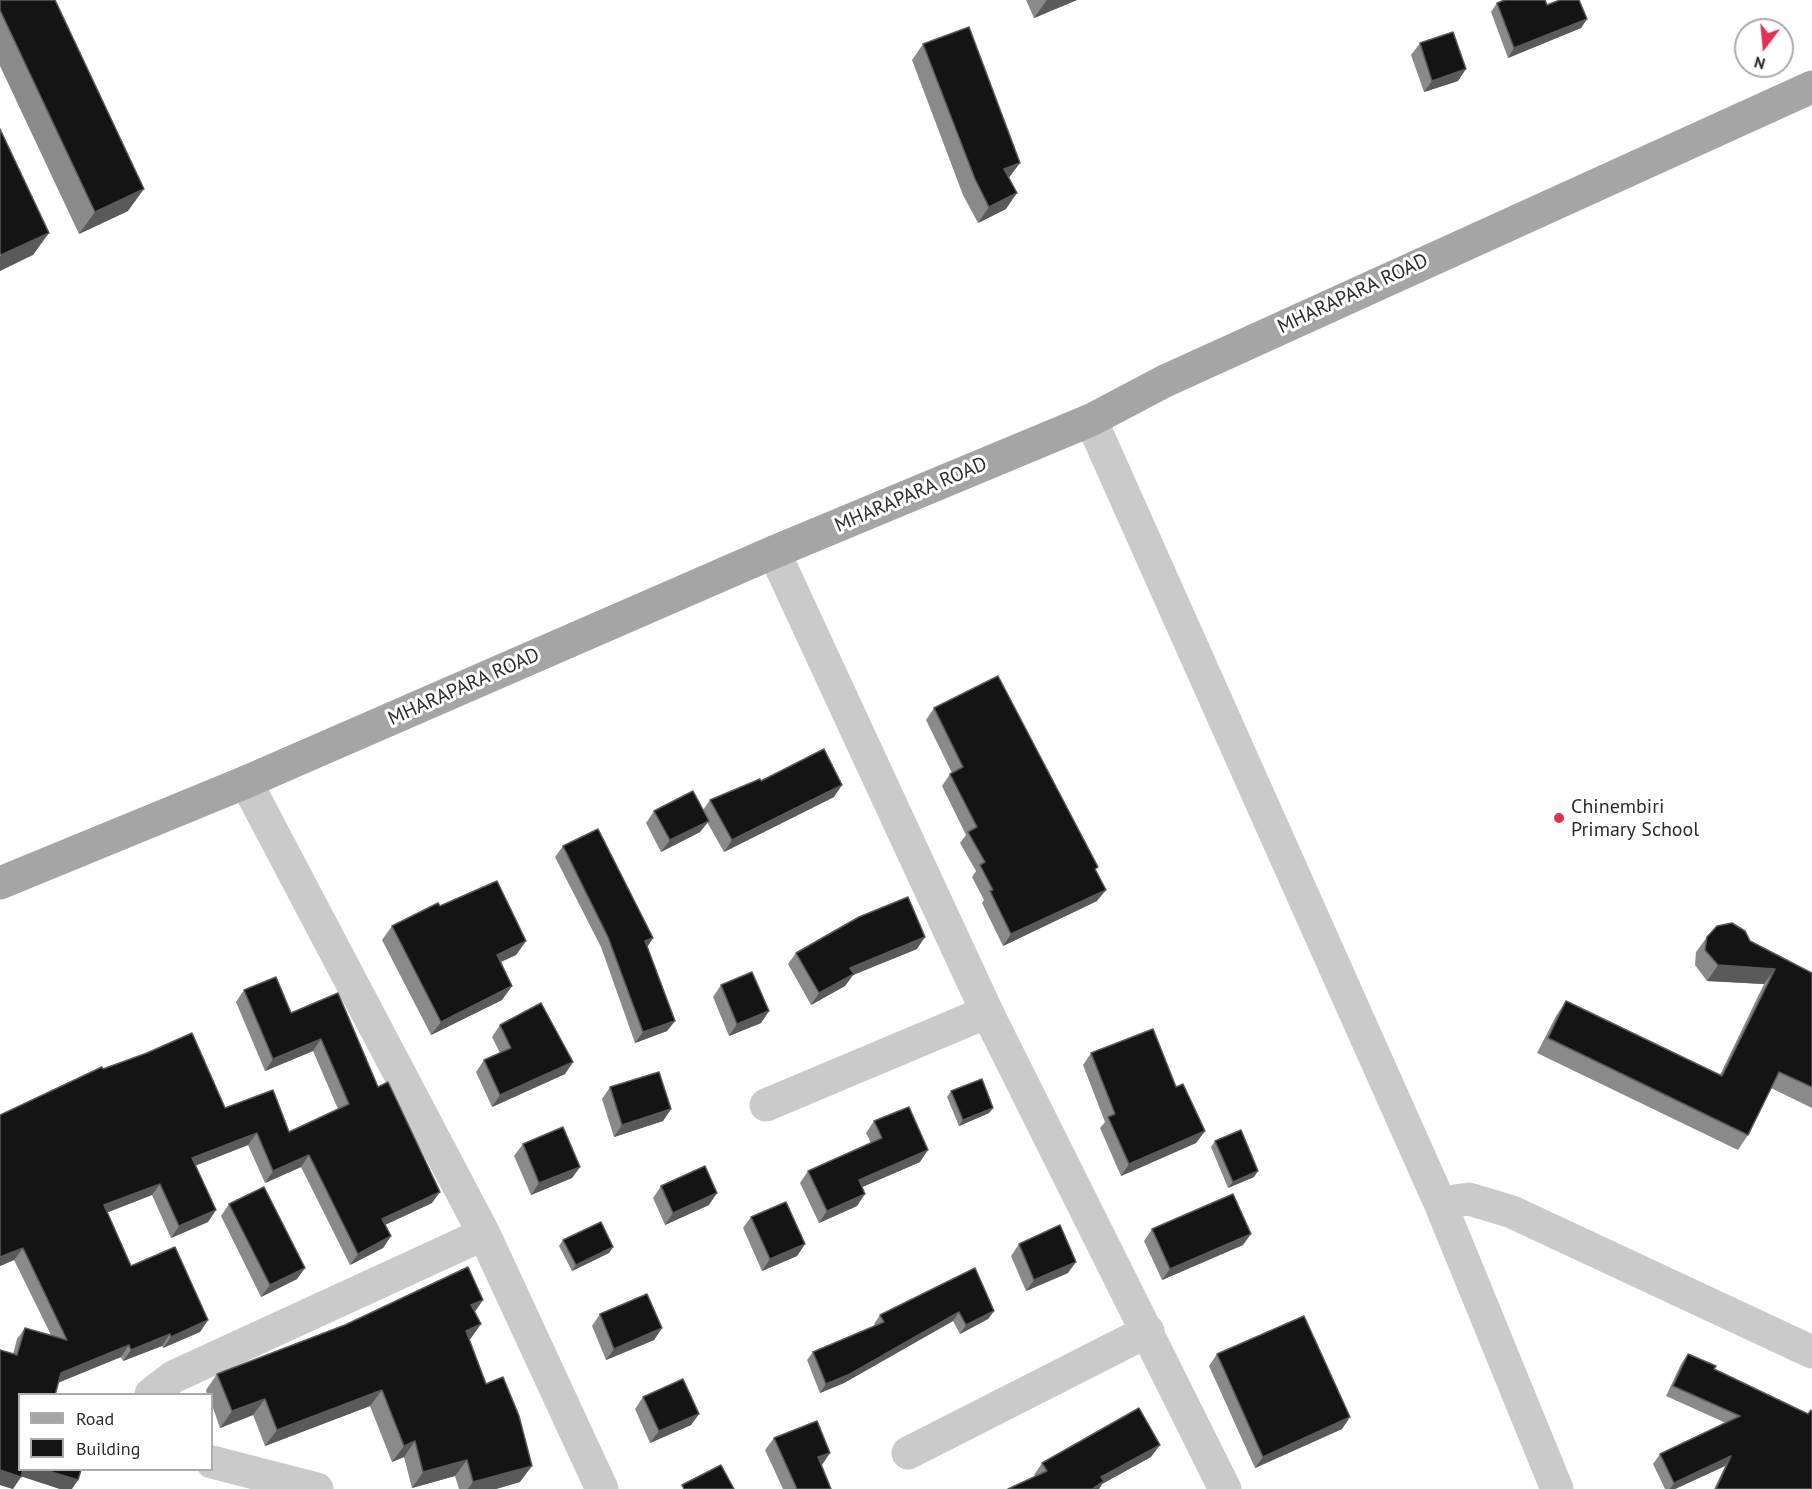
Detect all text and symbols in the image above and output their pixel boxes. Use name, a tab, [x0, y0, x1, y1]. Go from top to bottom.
north arrow	[1734, 18, 1794, 78]
text: N	[1752, 52, 1767, 74]
street label: MHARAPARA ROAD	[1274, 249, 1432, 339]
street label: MHARAPARA ROAD	[831, 452, 991, 538]
street label: MHARAPARA ROAD	[385, 643, 543, 731]
place label: Chinembiri Primary School	[1571, 795, 1699, 842]
marker: Chinembiri Primary School	[1552, 811, 1566, 825]
legend	[18, 1393, 213, 1471]
text: Road	[76, 1407, 114, 1430]
text: Building	[76, 1437, 140, 1460]

